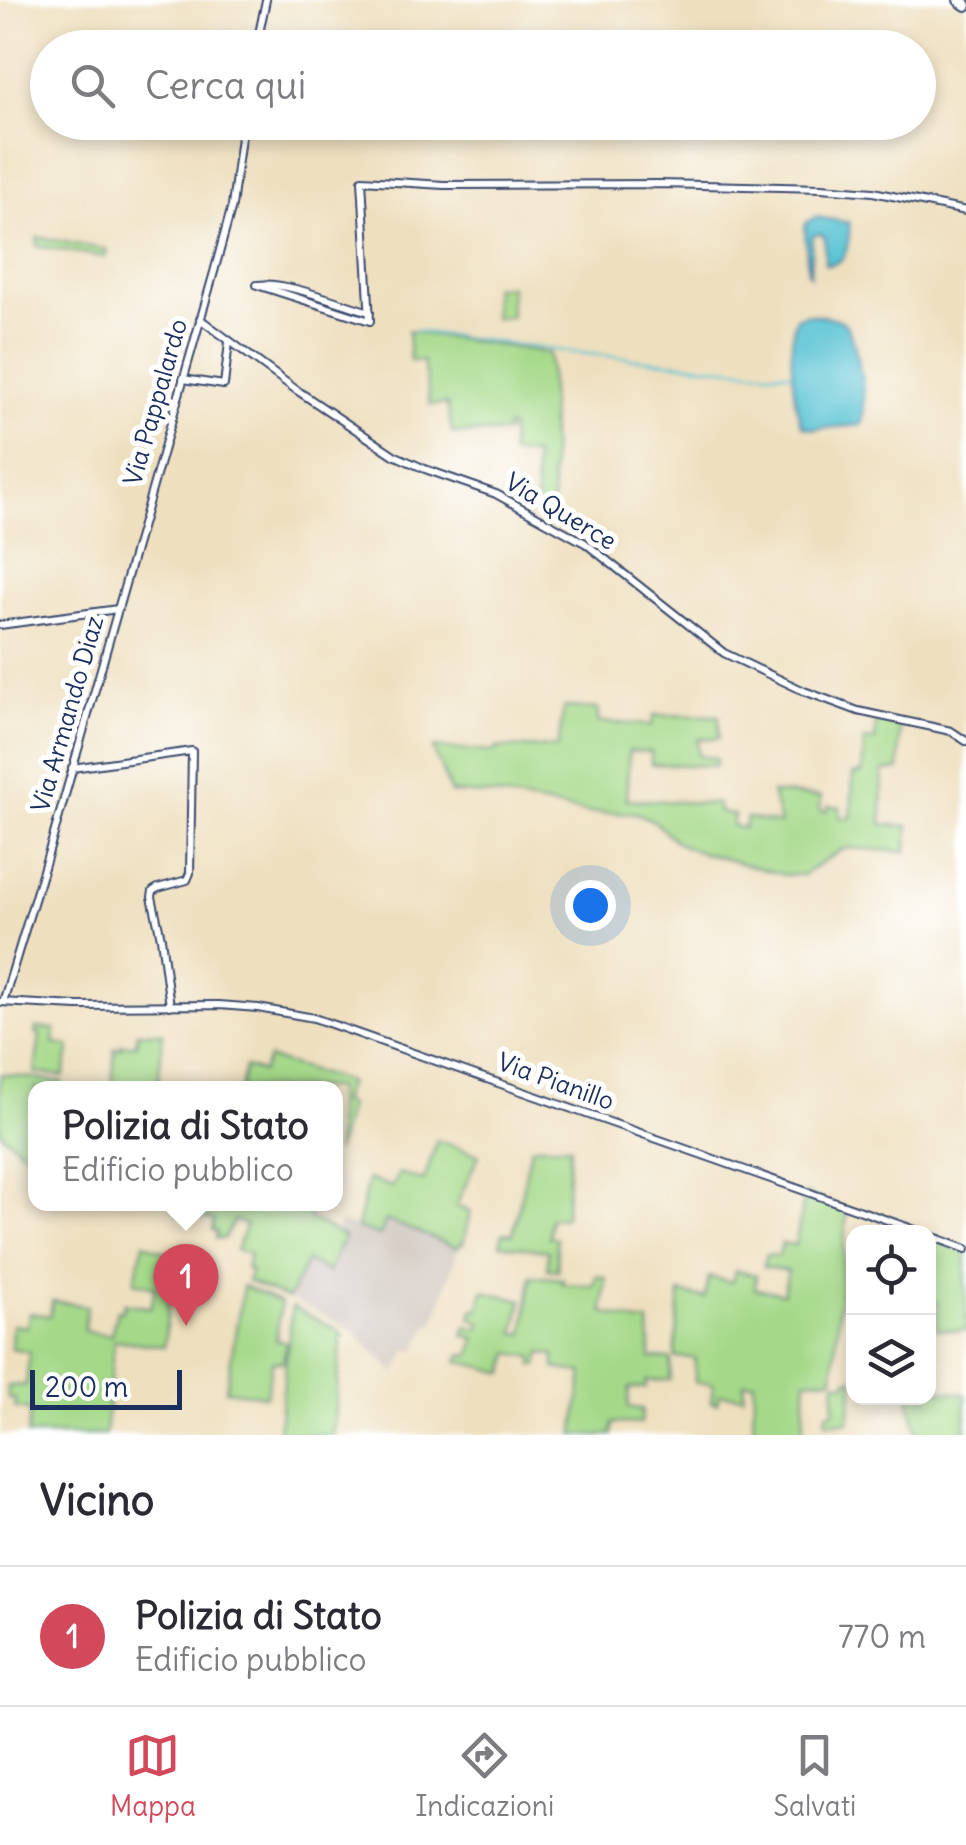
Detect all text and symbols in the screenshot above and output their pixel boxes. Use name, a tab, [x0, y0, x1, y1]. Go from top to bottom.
search box	[30, 30, 936, 140]
icon: search	[65, 58, 120, 113]
text: Cerca qui	[145, 62, 306, 109]
street label: Via Pappalardo	[116, 315, 194, 489]
street label: Via Querce	[500, 465, 622, 557]
street label: Via Armando Diaz	[24, 612, 110, 816]
your location	[565, 880, 616, 931]
street label: Via Pianillo	[493, 1045, 619, 1117]
popup	[28, 1081, 343, 1211]
text: Polizia di Stato	[62, 1102, 309, 1149]
text: Edificio pubblico	[62, 1149, 294, 1190]
map controls	[846, 1225, 936, 1405]
button: locate	[846, 1225, 936, 1315]
pin: 1	[154, 1244, 218, 1326]
button: layers	[846, 1315, 936, 1405]
scale bar	[30, 1365, 182, 1410]
text: 200 m	[45, 1369, 128, 1405]
text: Vicino	[40, 1474, 154, 1526]
text: Polizia di Stato	[135, 1592, 382, 1639]
text: 1	[66, 1616, 79, 1657]
text: 770 m	[838, 1616, 926, 1657]
text: Edificio pubblico	[135, 1639, 367, 1680]
tab: Mappa	[110, 1728, 196, 1824]
tab: Indicazioni	[415, 1728, 554, 1824]
tab: Salvati	[773, 1728, 856, 1824]

